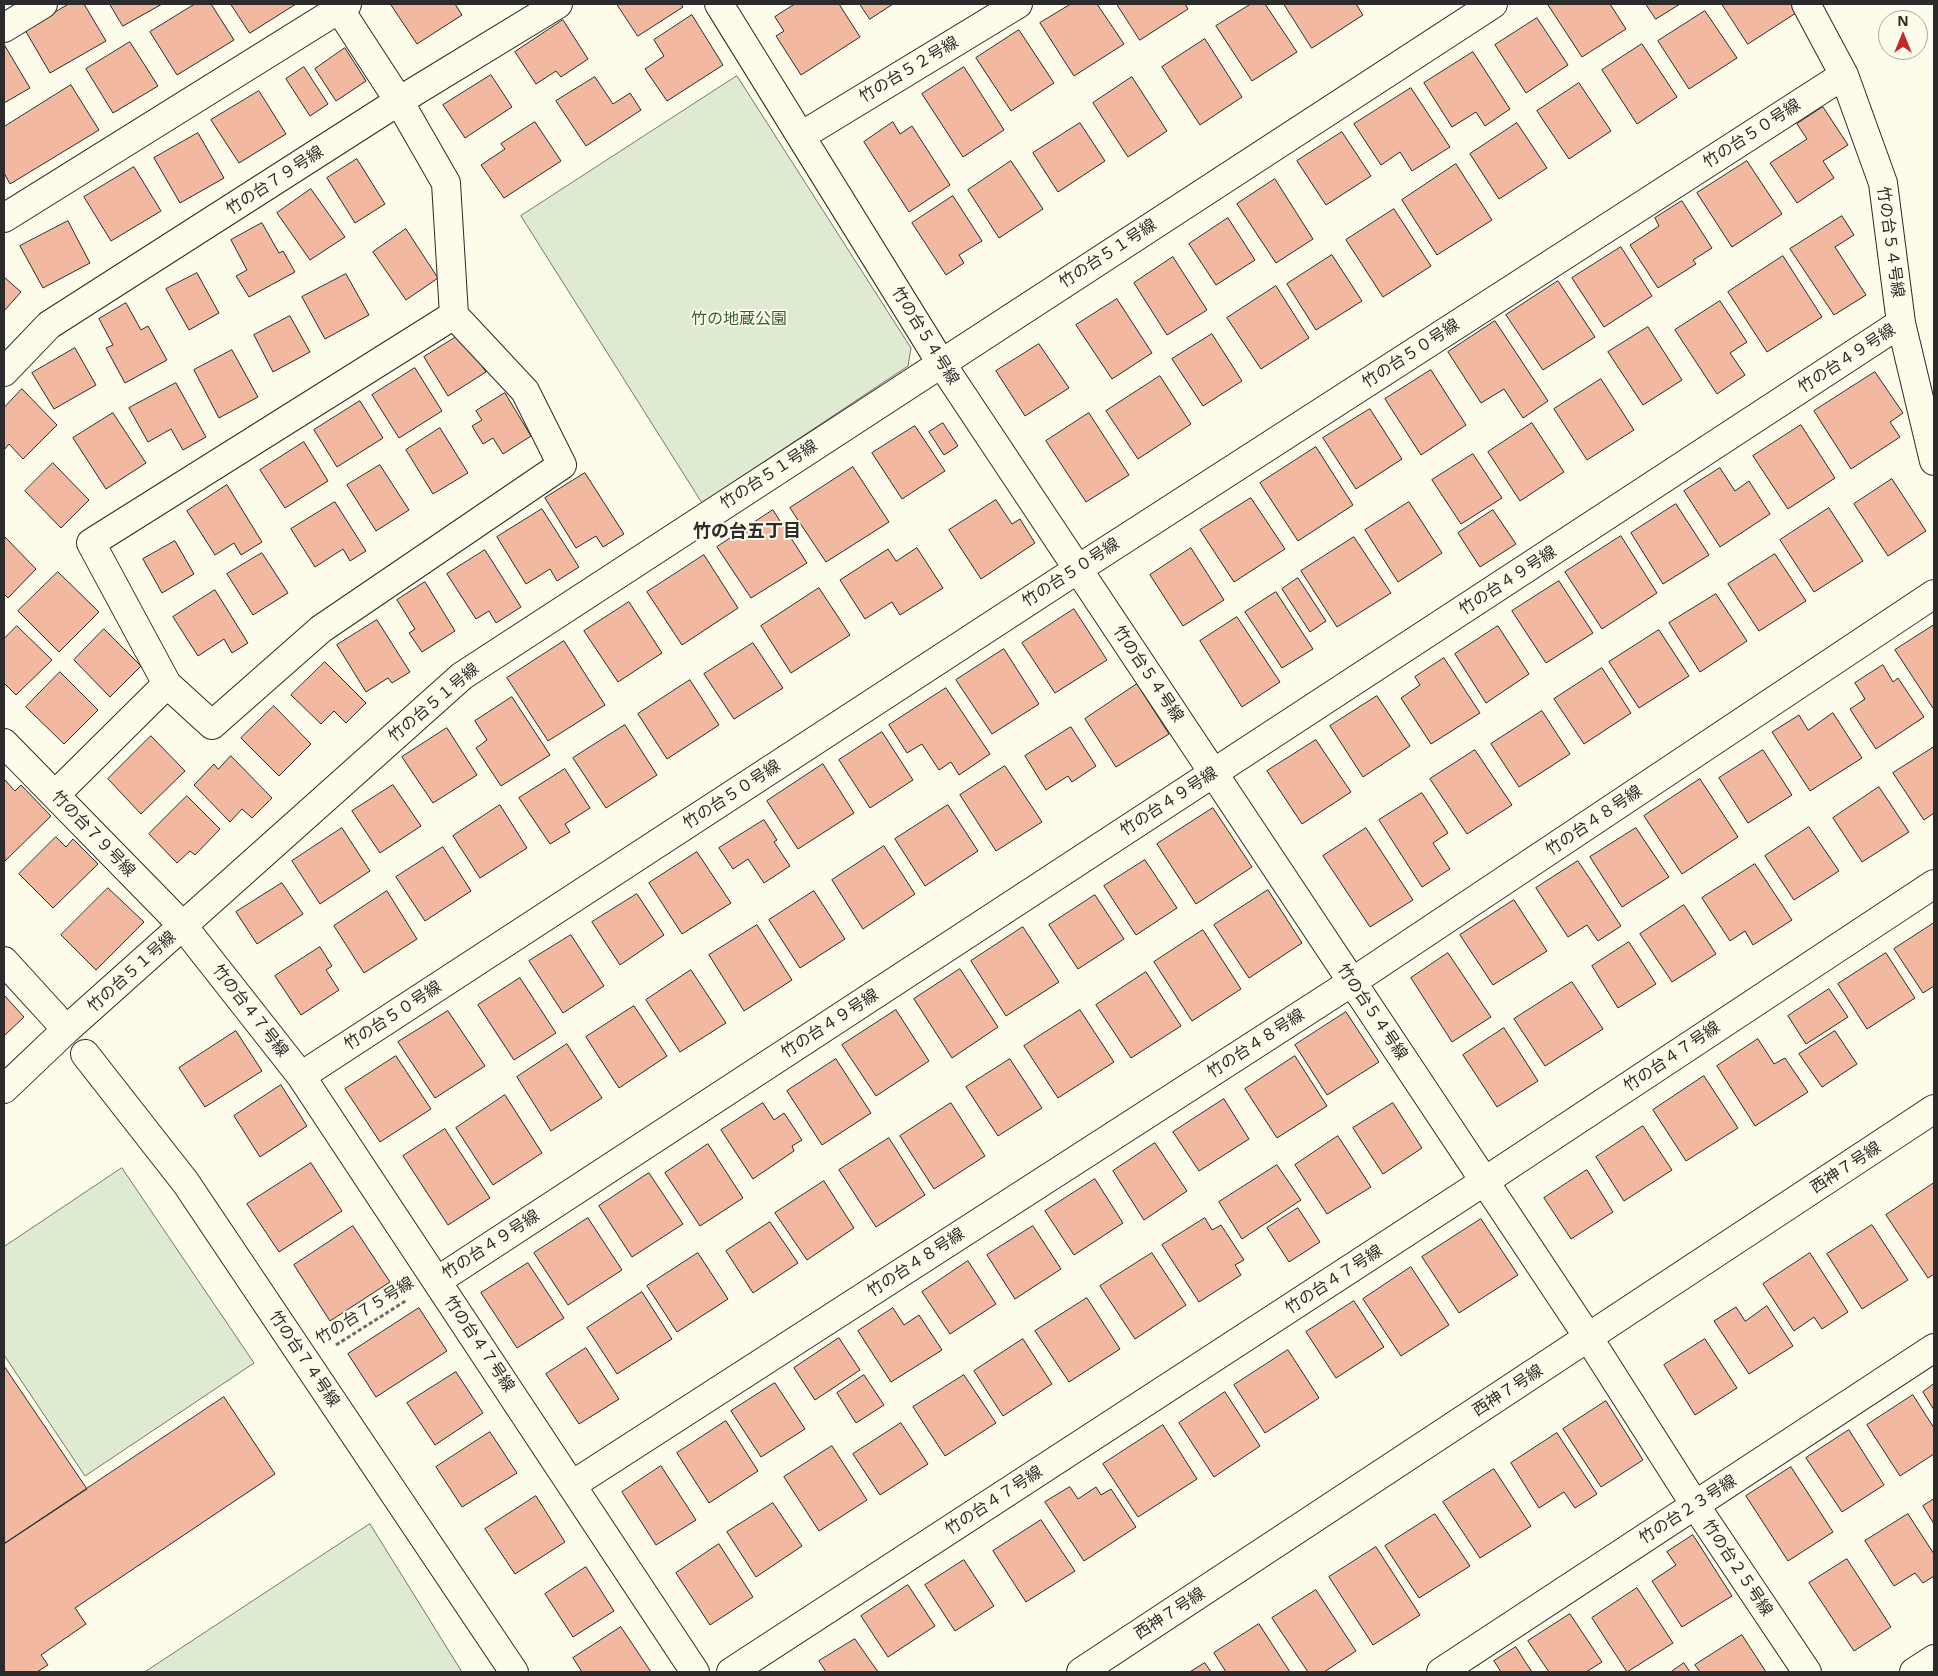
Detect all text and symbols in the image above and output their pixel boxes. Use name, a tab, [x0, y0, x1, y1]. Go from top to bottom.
north arrow	[1878, 10, 1928, 60]
text: N	[1897, 11, 1909, 30]
street label: 竹の台５２号線	[856, 33, 962, 107]
street label: 竹の台５０号線	[1700, 95, 1804, 173]
street label: 竹の台７９号線	[223, 142, 327, 220]
street label: 竹の台５４号線	[1873, 185, 1907, 299]
street label: 竹の台５１号線	[1056, 215, 1160, 293]
street label: 竹の台５４号線	[887, 283, 963, 389]
park label: 竹の地蔵公園	[691, 309, 787, 329]
street label: 竹の台５０号線	[1359, 315, 1463, 393]
street label: 竹の台４９号線	[1795, 320, 1899, 398]
street label: 竹の台５１号線	[717, 436, 821, 514]
district label: 竹の台五丁目	[693, 521, 801, 543]
street label: 竹の台５０号線	[1019, 534, 1123, 612]
street label: 竹の台４９号線	[1456, 542, 1560, 620]
street label: 竹の台５４号線	[1109, 622, 1187, 726]
street label: 竹の台５１号線	[385, 660, 483, 746]
street label: 竹の台５０号線	[680, 756, 784, 834]
street label: 竹の台４９号線	[1117, 763, 1221, 841]
street label: 竹の台４８号線	[1542, 782, 1646, 860]
street label: 竹の台７９号線	[47, 787, 139, 881]
street label: 竹の台５１号線	[84, 927, 180, 1017]
street label: 竹の台５４号線	[1333, 960, 1411, 1064]
street label: 竹の台４７号線	[208, 961, 292, 1061]
street label: 竹の台５０号線	[341, 977, 445, 1055]
street label: 竹の台４９号線	[778, 985, 882, 1063]
street label: 竹の台４８号線	[1204, 1005, 1308, 1083]
street label: 竹の台４７号線	[1620, 1018, 1724, 1096]
street label: 西神７号線	[1807, 1138, 1885, 1198]
street label: 竹の台４９号線	[439, 1206, 543, 1284]
street label: 竹の台４８号線	[864, 1224, 968, 1302]
street label: 竹の台４７号線	[1282, 1241, 1386, 1319]
street label: 竹の台７５号線	[312, 1273, 418, 1349]
street label: 竹の台４７号線	[440, 1292, 518, 1396]
street label: 竹の台７４号線	[265, 1307, 343, 1411]
street label: 西神７号線	[1469, 1361, 1547, 1421]
street label: 竹の台４７号線	[942, 1462, 1046, 1540]
street label: 竹の台２３号線	[1636, 1471, 1740, 1549]
street label: 竹の台２５号線	[1698, 1516, 1776, 1620]
street label: 西神７号線	[1131, 1584, 1209, 1644]

